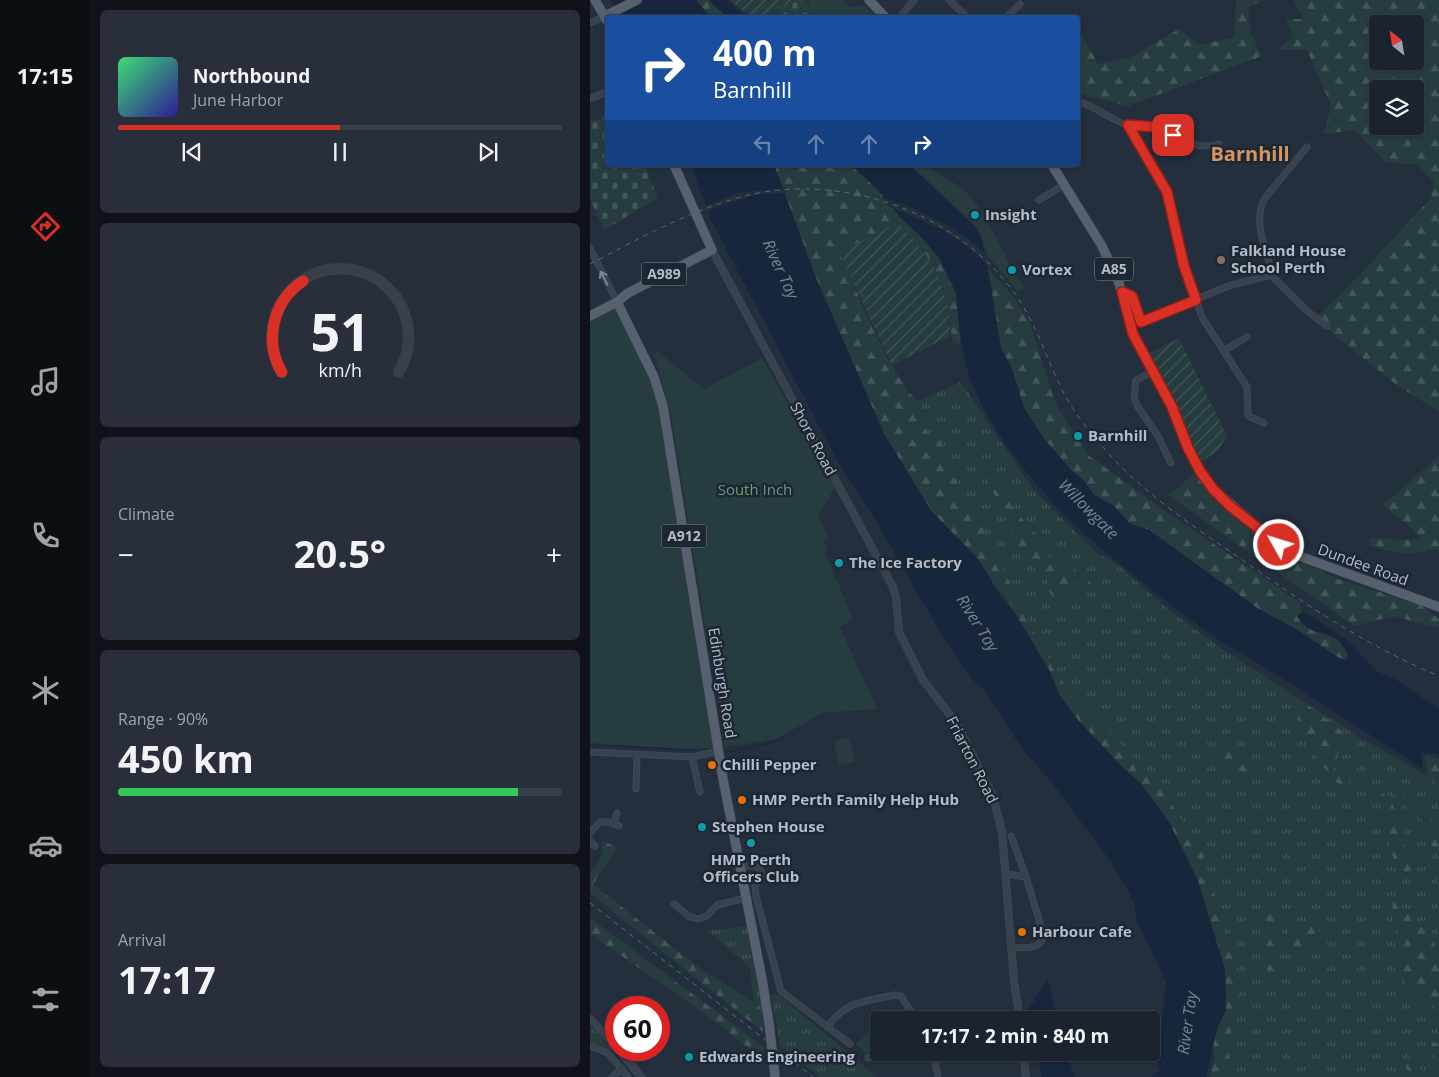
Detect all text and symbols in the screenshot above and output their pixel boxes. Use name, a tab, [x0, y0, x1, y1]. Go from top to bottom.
north arrow	[1369, 15, 1424, 70]
map controls	[1369, 15, 1424, 135]
text: 400 m	[713, 29, 817, 76]
icon: right	[630, 35, 695, 100]
text: 17:15	[17, 60, 73, 90]
text: Northbound	[193, 63, 310, 89]
text: Barnhill	[713, 74, 792, 104]
button: layers	[1369, 80, 1424, 135]
text: June Harbor	[193, 89, 283, 111]
pin	[1152, 114, 1194, 156]
icon: arrive	[1159, 121, 1187, 149]
icon: left	[749, 130, 777, 158]
icon: ahead	[802, 130, 830, 158]
icon: ahead	[855, 130, 883, 158]
icon: right	[908, 130, 936, 158]
icon: previous	[178, 138, 206, 166]
icon: pause	[326, 138, 354, 166]
icon: next	[474, 138, 502, 166]
district label: Barnhill	[1210, 140, 1290, 167]
place label: Insight	[985, 204, 1037, 224]
icon: directions	[28, 209, 63, 244]
marker: Insight	[969, 209, 981, 221]
water label: River Tay	[758, 236, 805, 304]
place label: Falkland House School Perth	[1231, 240, 1346, 277]
marker: Falkland House School Perth	[1215, 254, 1227, 266]
road number: A85	[1095, 258, 1133, 280]
place label: Vortex	[1022, 259, 1072, 279]
road number: A989	[642, 262, 686, 286]
marker: Vortex	[1006, 264, 1018, 276]
one-way arrow	[599, 270, 609, 285]
text: 51	[310, 295, 370, 366]
text: km/h	[318, 358, 362, 382]
icon: music	[28, 364, 63, 399]
street label: Shore Road	[786, 398, 842, 479]
place label: Barnhill	[1088, 425, 1147, 445]
marker: Barnhill	[1072, 430, 1084, 442]
water label: Willowgate	[1054, 474, 1124, 544]
park label: South Inch	[718, 479, 792, 499]
text: Climate	[118, 503, 175, 525]
icon: phone	[28, 518, 63, 553]
position arrow	[1252, 518, 1304, 570]
road number: A912	[662, 524, 706, 548]
text: 20.5°	[294, 527, 386, 579]
text: −	[118, 535, 134, 573]
text: +	[546, 535, 562, 573]
street label: Dundee Road	[1315, 538, 1411, 590]
place label: The Ice Factory	[849, 552, 962, 572]
marker: The Ice Factory	[833, 557, 845, 569]
water label: River Tay	[952, 590, 1005, 657]
street label: Edinburgh Road	[704, 626, 742, 740]
icon: climate	[28, 673, 63, 708]
text: Range · 90%	[118, 708, 208, 730]
street label: Friarton Road	[942, 713, 1003, 807]
text: 450 km	[118, 732, 254, 784]
place label: Chilli Pepper	[722, 754, 817, 774]
marker: Chilli Pepper	[706, 759, 718, 771]
place label: HMP Perth Family Help Hub	[752, 789, 959, 809]
marker: HMP Perth Family Help Hub	[736, 794, 748, 806]
place label: Stephen House	[712, 816, 825, 836]
marker: Stephen House	[696, 821, 708, 833]
icon: car	[28, 828, 63, 863]
marker: HMP Perth Officers Club	[745, 837, 757, 849]
place label: HMP Perth Officers Club	[703, 849, 799, 886]
place label: Harbour Cafe	[1032, 921, 1132, 941]
marker: Harbour Cafe	[1016, 926, 1028, 938]
text: Arrival	[118, 929, 166, 951]
text: 17:17	[118, 953, 216, 1005]
icon: filters	[28, 982, 63, 1017]
water label: River Tay	[1172, 988, 1203, 1056]
speed limit sign: 60	[605, 996, 670, 1061]
text: 17:17 · 2 min · 840 m	[921, 1023, 1109, 1049]
place label: Edwards Engineering	[699, 1046, 856, 1066]
marker: Edwards Engineering	[683, 1051, 695, 1063]

